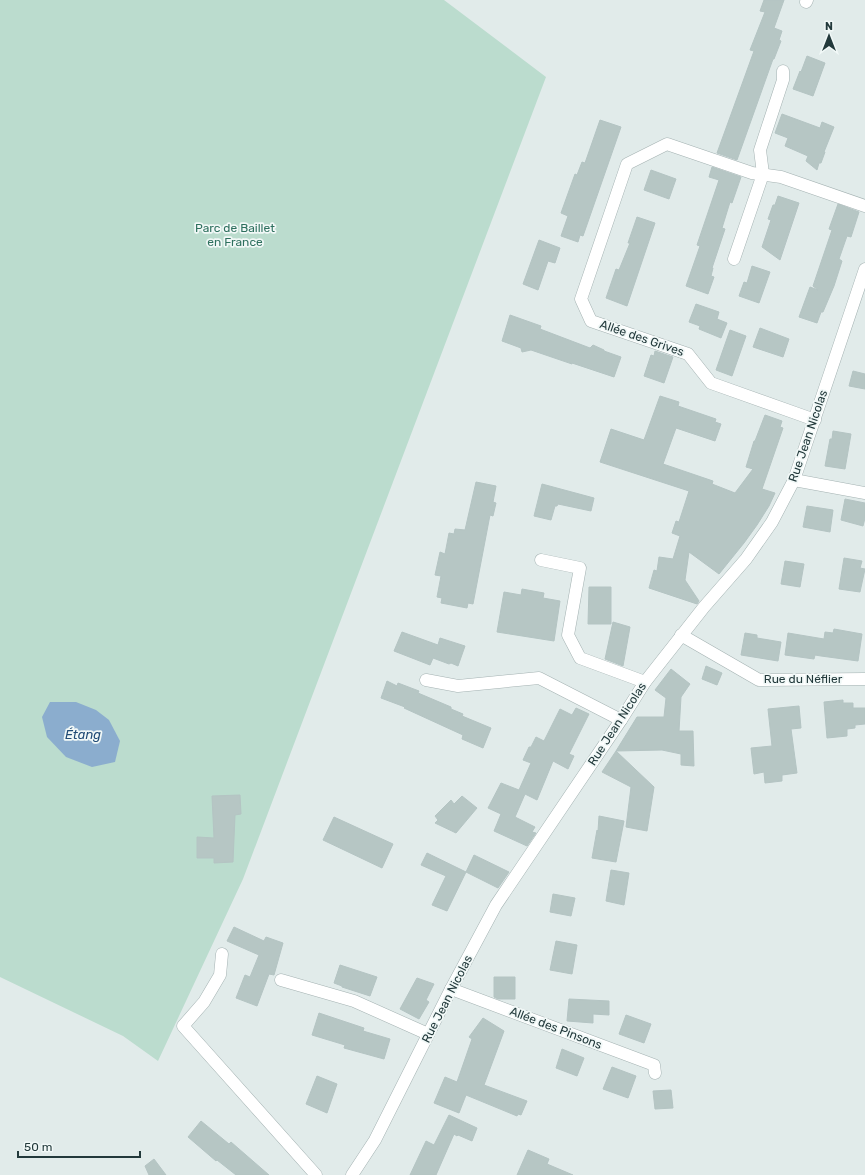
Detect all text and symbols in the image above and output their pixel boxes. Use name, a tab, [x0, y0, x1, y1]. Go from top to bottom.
north arrow	[809, 16, 849, 56]
text: N	[825, 20, 833, 33]
park label: Parc de Baillet en France	[195, 221, 275, 249]
street label: Allée des Grives	[598, 317, 686, 359]
street label: Rue Jean Nicolas	[786, 388, 830, 484]
street label: Rue du Néflier	[764, 672, 843, 686]
street label: Rue Jean Nicolas	[585, 680, 649, 768]
water label: Étang	[65, 727, 101, 743]
street label: Rue Jean Nicolas	[419, 953, 475, 1045]
street label: Allée des Pinsons	[508, 1004, 604, 1052]
scale bar	[18, 1133, 140, 1159]
text: 50 m	[24, 1140, 52, 1154]

